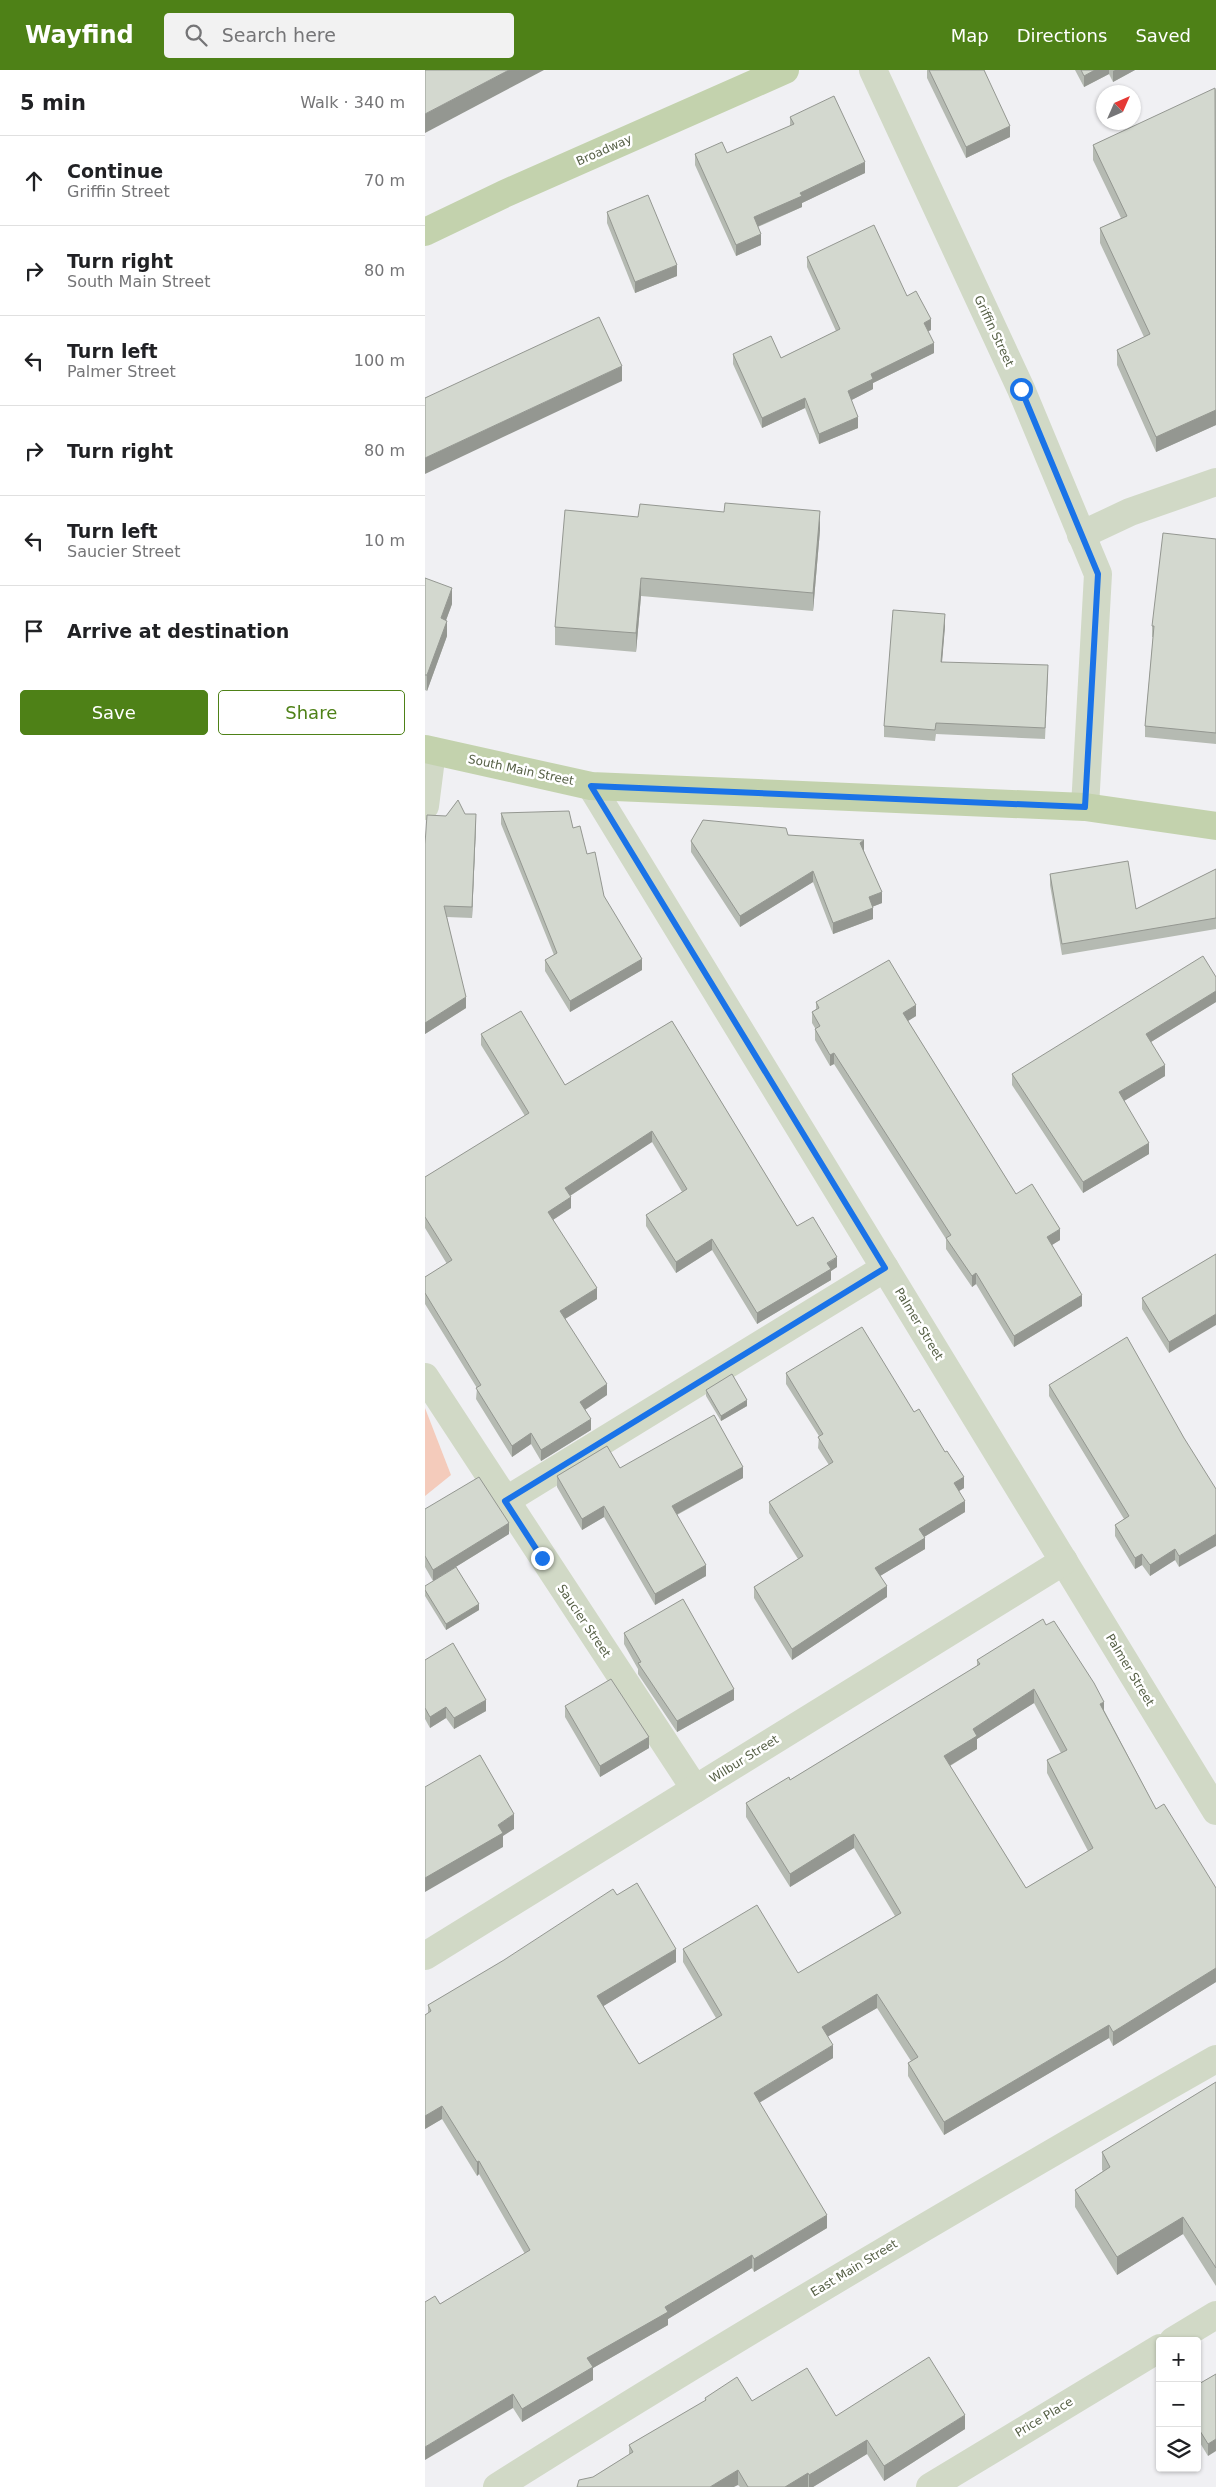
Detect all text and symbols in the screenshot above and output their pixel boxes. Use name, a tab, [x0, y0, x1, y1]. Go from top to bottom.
search box	[164, 13, 514, 58]
text: Wayfind	[25, 21, 134, 49]
icon: search	[182, 21, 210, 49]
text: Search here	[222, 24, 336, 46]
text: Map	[951, 25, 989, 46]
text: Directions	[1017, 25, 1107, 46]
text: Saved	[1135, 25, 1191, 46]
north arrow	[1096, 85, 1141, 130]
text: 5 min	[20, 91, 86, 115]
text: Walk · 340 m	[300, 93, 405, 112]
street label: Broadway	[574, 132, 634, 168]
text: Continue	[67, 160, 163, 182]
icon: ahead	[20, 167, 48, 195]
text: 70 m	[364, 171, 405, 190]
text: Griffin Street	[67, 182, 170, 201]
text: Turn right	[67, 250, 173, 272]
icon: right	[20, 257, 48, 285]
text: 80 m	[364, 261, 405, 280]
text: South Main Street	[67, 272, 210, 291]
street label: Griffin Street	[971, 293, 1017, 369]
text: Turn left	[67, 340, 158, 362]
icon: left	[20, 347, 48, 375]
text: 100 m	[354, 351, 405, 370]
text: Palmer Street	[67, 362, 176, 381]
route start	[1010, 378, 1033, 401]
icon: right	[20, 437, 48, 465]
text: Turn right	[67, 440, 173, 462]
text: 80 m	[364, 441, 405, 460]
text: Turn left	[67, 520, 158, 542]
icon: left	[20, 527, 48, 555]
text: 10 m	[364, 531, 405, 550]
text: Saucier Street	[67, 542, 180, 561]
icon: arrive	[20, 617, 48, 645]
text: Arrive at destination	[67, 620, 289, 642]
button: Save	[20, 690, 208, 735]
button: Share	[218, 690, 405, 735]
street label: South Main Street	[467, 752, 575, 788]
street label: Palmer Street	[892, 1285, 946, 1363]
route end	[531, 1547, 554, 1570]
street label: Saucier Street	[554, 1582, 614, 1660]
street label: Palmer Street	[1103, 1631, 1157, 1709]
street label: Wilbur Street	[707, 1732, 781, 1786]
street label: East Main Street	[808, 2236, 900, 2299]
map controls	[1156, 2337, 1201, 2472]
button: +	[1156, 2337, 1201, 2382]
button: −	[1156, 2382, 1201, 2427]
street label: Price Place	[1013, 2394, 1075, 2440]
button: layers	[1156, 2427, 1201, 2472]

